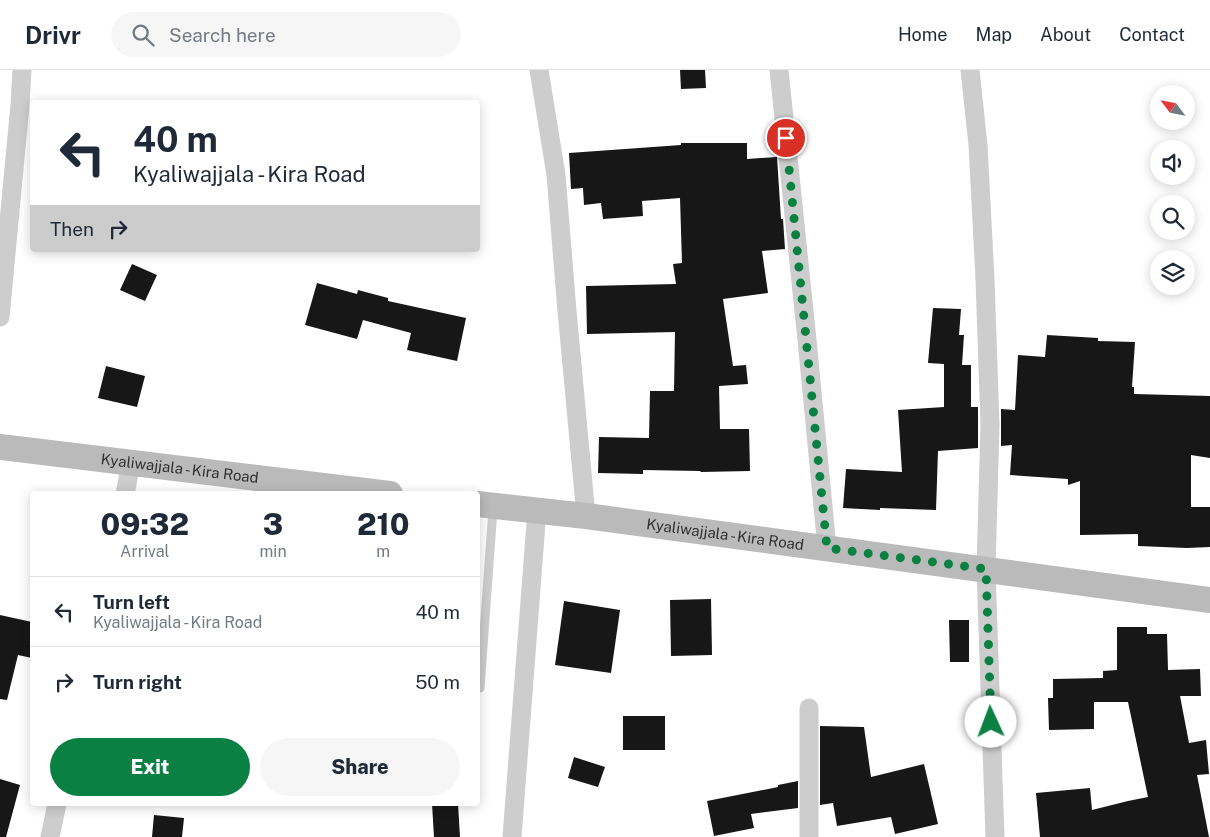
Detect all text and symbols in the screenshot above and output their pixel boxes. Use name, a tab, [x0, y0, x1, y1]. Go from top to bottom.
search box	[111, 12, 461, 57]
text: Drivr	[25, 21, 81, 49]
icon: search	[129, 21, 157, 49]
text: Search here	[169, 24, 276, 46]
text: Home	[898, 24, 948, 45]
text: Map	[976, 24, 1012, 45]
text: About	[1040, 24, 1091, 45]
text: Contact	[1119, 24, 1185, 45]
north arrow	[1150, 85, 1195, 130]
map controls	[1150, 85, 1195, 295]
pin	[765, 117, 807, 159]
text: 40 m	[133, 119, 218, 160]
icon: left	[50, 120, 115, 185]
icon: arrive	[772, 124, 800, 152]
button: sound	[1150, 140, 1195, 185]
text: Kyaliwajjala - Kira Road	[133, 161, 366, 187]
button: search	[1150, 195, 1195, 240]
icon: right	[104, 215, 132, 243]
text: Then	[50, 218, 94, 240]
button: layers	[1150, 250, 1195, 295]
street label: Kyaliwajjala - Kira Road	[100, 450, 260, 486]
text: 09:32	[100, 506, 189, 542]
text: 3	[263, 506, 283, 542]
text: 210	[357, 506, 410, 542]
street label: Kyaliwajjala - Kira Road	[645, 515, 805, 553]
text: Arrival	[120, 542, 169, 561]
text: min	[259, 542, 287, 561]
text: m	[376, 542, 390, 561]
text: Turn left	[93, 591, 170, 613]
icon: left	[50, 598, 78, 626]
text: 40 m	[415, 601, 460, 623]
text: Kyaliwajjala - Kira Road	[93, 613, 262, 632]
icon: right	[50, 668, 78, 696]
text: Turn right	[93, 671, 182, 693]
text: 50 m	[415, 671, 460, 693]
position arrow	[964, 695, 1016, 747]
button: Exit	[50, 738, 250, 796]
button: Share	[260, 738, 460, 796]

